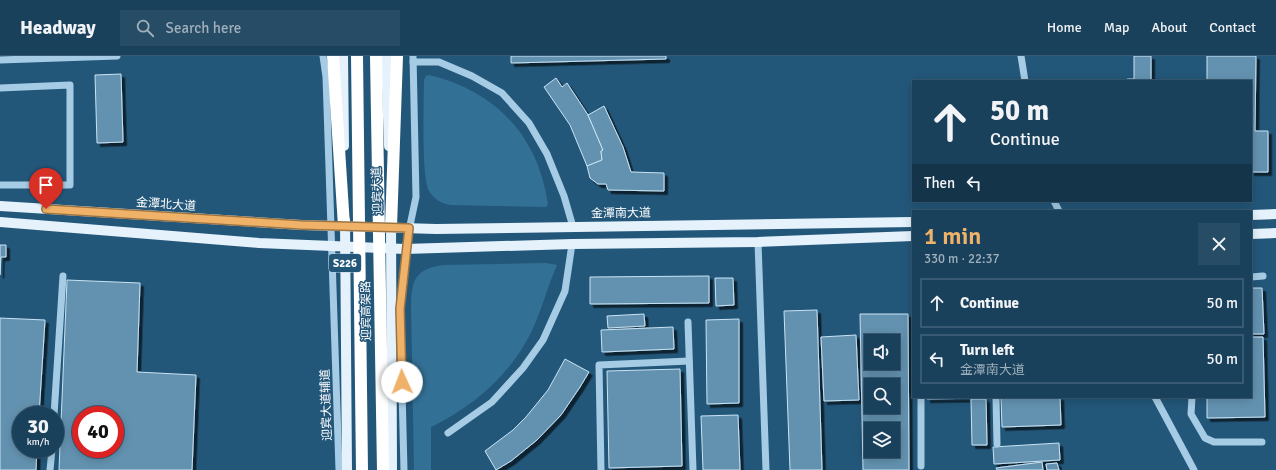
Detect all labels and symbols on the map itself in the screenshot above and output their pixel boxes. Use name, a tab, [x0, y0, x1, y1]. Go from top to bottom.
street label: 迎宾大道	[369, 167, 386, 215]
pin	[29, 168, 63, 209]
street label: 金潭北大道	[136, 195, 196, 214]
street label: 金潭南大道	[591, 205, 651, 222]
road number: S226	[329, 254, 361, 272]
street label: 迎宾高架路	[358, 281, 375, 341]
position arrow	[381, 361, 423, 403]
street label: 迎宾大道辅道	[318, 369, 335, 441]
speed limit sign: 40	[72, 406, 124, 458]

